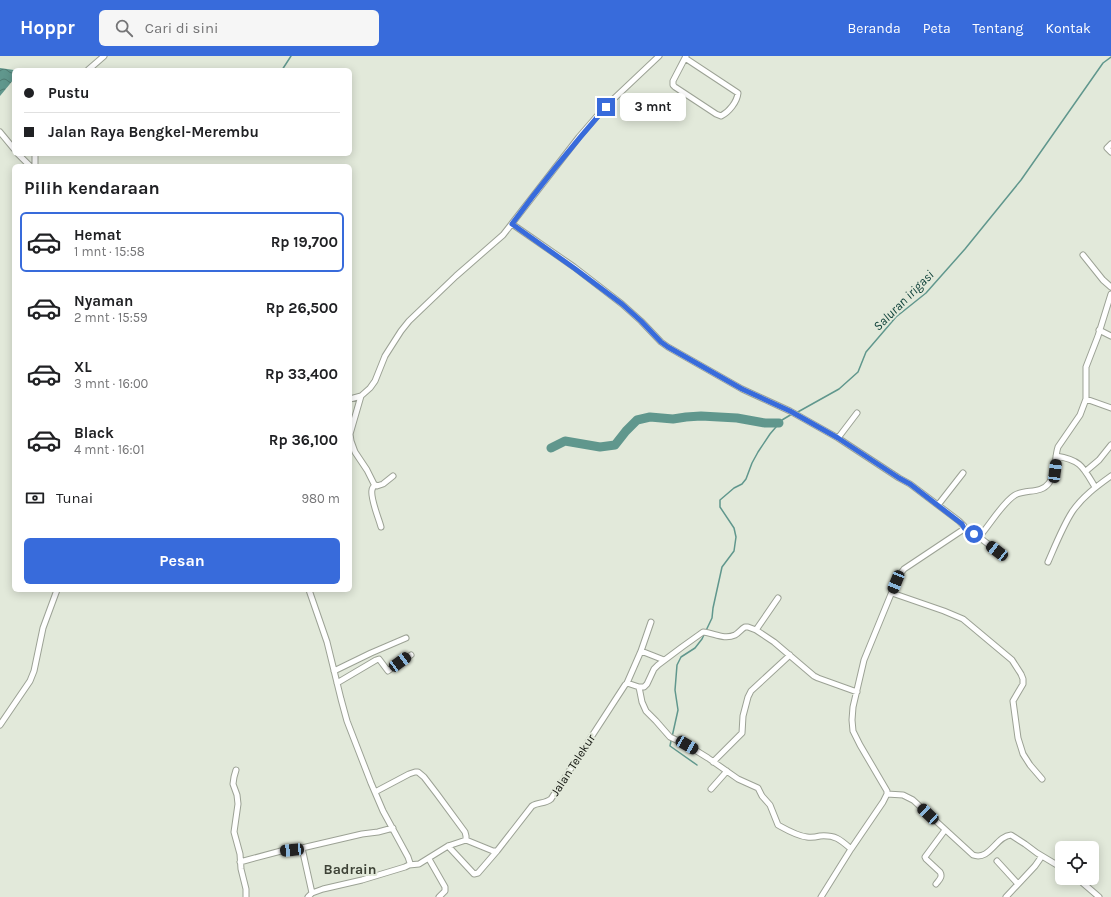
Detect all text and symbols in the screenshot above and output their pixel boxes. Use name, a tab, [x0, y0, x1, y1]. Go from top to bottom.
search box	[99, 10, 379, 46]
text: Hoppr	[20, 17, 75, 39]
icon: search	[113, 17, 135, 39]
text: Cari di sini	[145, 19, 219, 37]
text: Beranda	[848, 20, 901, 37]
text: Peta	[923, 20, 951, 37]
text: Tentang	[973, 20, 1024, 37]
text: Kontak	[1046, 20, 1091, 37]
text: Pustu	[48, 84, 89, 102]
callout: 3 mnt	[620, 93, 686, 121]
route end	[597, 98, 615, 116]
text: 3 mnt	[635, 99, 671, 114]
text: Jalan Raya Bengkel-Merembu	[48, 123, 259, 141]
text: Pilih kendaraan	[24, 177, 160, 199]
icon: car	[26, 224, 62, 260]
text: Hemat	[74, 226, 121, 244]
text: Rp 19,700	[271, 233, 338, 251]
text: 1 mnt · 15:58	[74, 244, 145, 259]
water label: Saluran irigasi	[870, 267, 937, 334]
icon: car	[26, 290, 62, 326]
text: Nyaman	[74, 292, 133, 310]
text: Rp 26,500	[266, 299, 338, 317]
text: 2 mnt · 15:59	[74, 310, 148, 325]
icon: car	[26, 356, 62, 392]
text: XL	[74, 358, 92, 376]
text: Rp 33,400	[265, 365, 338, 383]
text: 3 mnt · 16:00	[74, 376, 148, 391]
icon: car	[26, 422, 62, 458]
text: Black	[74, 424, 114, 442]
text: Rp 36,100	[269, 431, 338, 449]
text: 4 mnt · 16:01	[74, 442, 145, 457]
car	[1048, 458, 1062, 484]
icon: cash	[24, 487, 46, 509]
text: Tunai	[56, 489, 93, 507]
text: 980 m	[302, 491, 340, 506]
route start	[965, 525, 983, 543]
button: Pesan	[24, 538, 340, 584]
car	[984, 539, 1010, 563]
car	[886, 569, 906, 595]
car	[387, 650, 413, 674]
street label: Jalan Telekur	[548, 731, 598, 798]
car	[674, 734, 700, 756]
car	[915, 801, 941, 827]
map controls	[1055, 841, 1099, 885]
button: locate	[1055, 841, 1099, 885]
car	[279, 843, 305, 857]
district label: Badrain	[324, 861, 376, 878]

